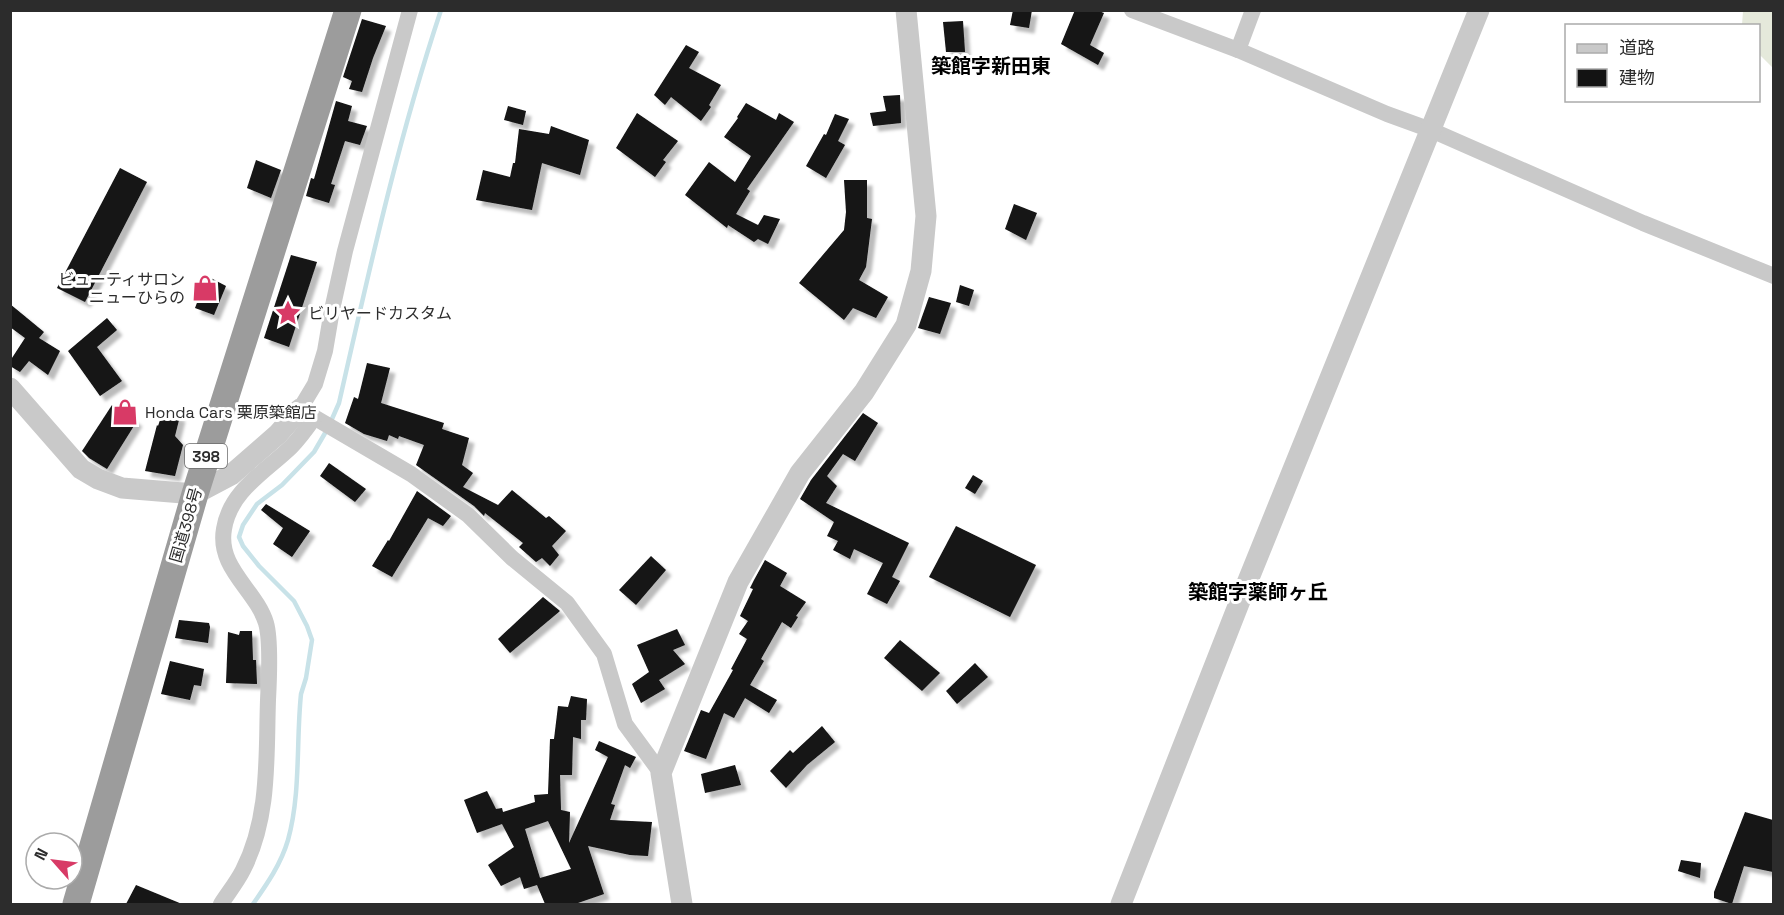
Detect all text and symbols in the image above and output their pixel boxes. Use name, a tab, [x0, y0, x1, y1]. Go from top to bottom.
legend	[1565, 24, 1760, 102]
text: 道路	[1619, 36, 1655, 59]
district label: 築館字新田東	[931, 53, 1051, 79]
text: 建物	[1619, 66, 1655, 89]
place label: ビューティサロン ニューひらの	[58, 269, 185, 308]
shop icon: ビューティサロン ニューひらの	[190, 273, 220, 303]
place icon: ビリヤードカスタム	[273, 298, 303, 328]
place label: ビリヤードカスタム	[308, 303, 452, 324]
shop icon: Honda Cars 栗原築館店	[110, 397, 140, 427]
place label: Honda Cars 栗原築館店	[145, 402, 317, 423]
road number: 398	[185, 444, 227, 468]
street label: 国道398号	[165, 485, 207, 565]
district label: 築館字薬師ヶ丘	[1188, 579, 1328, 605]
north arrow	[24, 831, 84, 891]
text: N	[29, 845, 53, 864]

